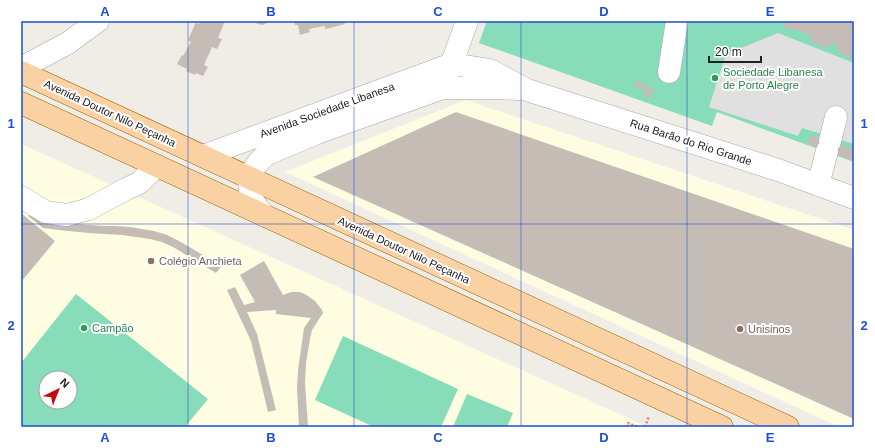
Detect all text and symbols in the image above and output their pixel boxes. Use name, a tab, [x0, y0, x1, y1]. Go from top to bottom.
text: A	[100, 4, 110, 19]
text: B	[266, 4, 276, 19]
text: C	[433, 4, 443, 19]
text: D	[599, 4, 609, 19]
text: E	[766, 4, 775, 19]
scale bar	[709, 38, 761, 64]
text: 20 m	[715, 45, 742, 59]
place label: Sociedade Libanesa de Porto Alegre	[723, 66, 824, 91]
marker: Sociedade Libanesa de Porto Alegre	[710, 73, 720, 83]
street label: Avenida Doutor Nilo Peçanha	[42, 77, 179, 149]
street label: Avenida Sociedade Libanesa	[258, 80, 397, 140]
text: 1	[7, 116, 15, 131]
text: 1	[860, 116, 868, 131]
street label: Rua Barão do Rio Grande	[629, 117, 753, 167]
street label: Avenida Doutor Nilo Peçanha	[336, 214, 473, 286]
place label: Colégio Anchieta	[159, 255, 242, 267]
marker: Colégio Anchieta	[146, 256, 156, 266]
text: 2	[7, 318, 15, 333]
text: 2	[860, 318, 868, 333]
place label: Campão	[92, 322, 134, 334]
marker: Campão	[79, 323, 89, 333]
place label: Unisinos	[748, 323, 791, 335]
marker: Unisinos	[735, 324, 745, 334]
north arrow	[38, 370, 78, 410]
text: N	[58, 376, 72, 390]
text: A	[100, 430, 110, 445]
text: B	[266, 430, 276, 445]
text: C	[433, 430, 443, 445]
text: D	[599, 430, 609, 445]
text: E	[766, 430, 775, 445]

